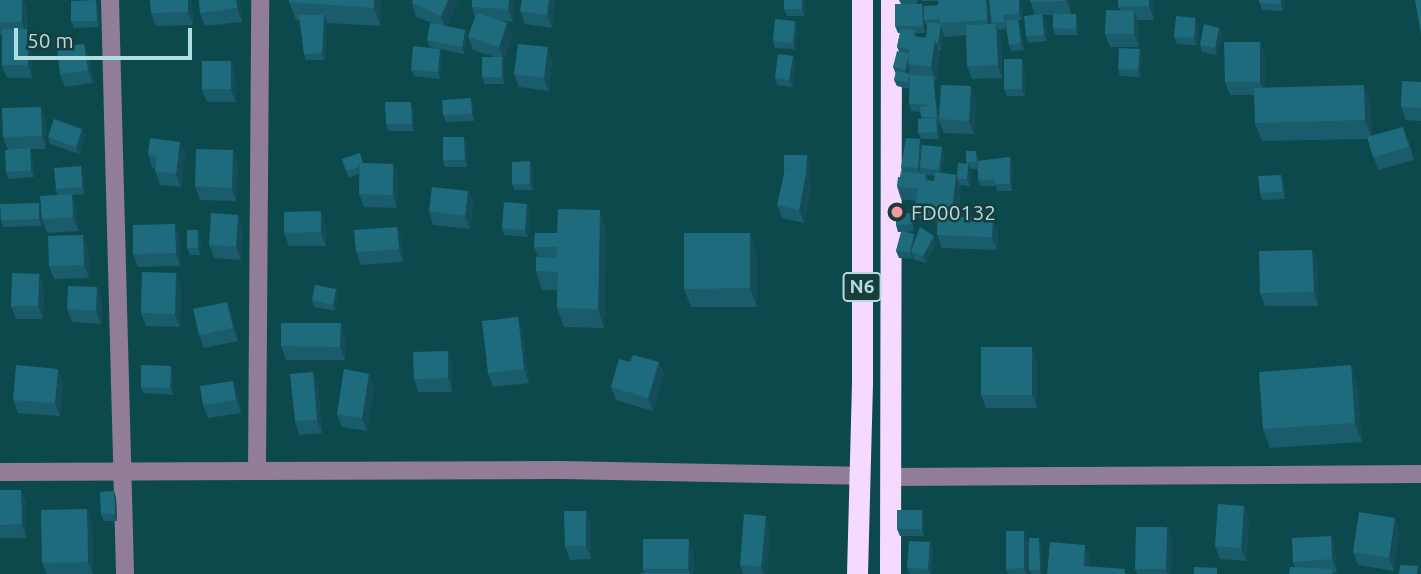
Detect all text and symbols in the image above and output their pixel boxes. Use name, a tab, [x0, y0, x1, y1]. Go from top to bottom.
scale bar	[18, 14, 196, 58]
text: 50 m	[27, 28, 74, 52]
place label: FD00132	[911, 199, 996, 225]
marker: FD00132	[889, 204, 905, 220]
road number: N6	[841, 272, 883, 302]

